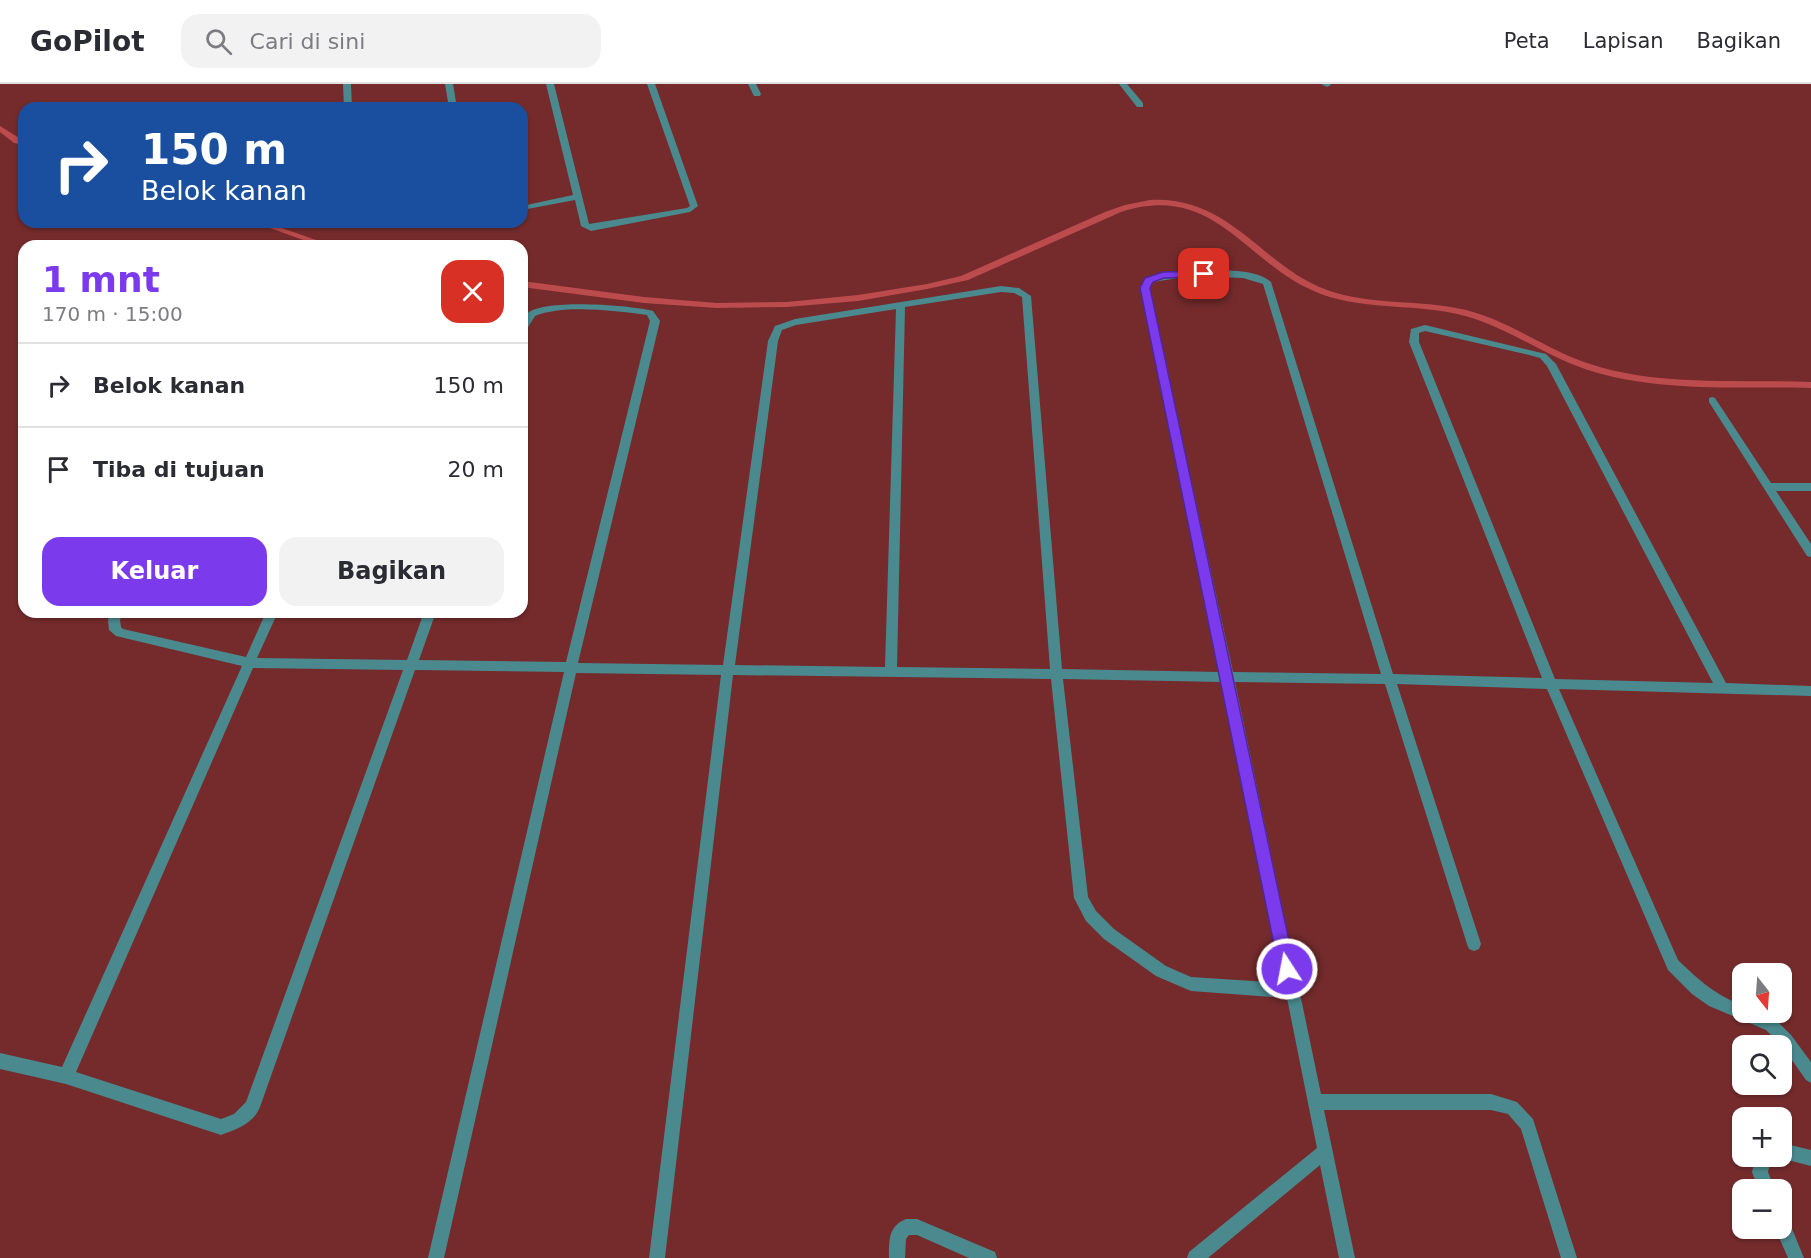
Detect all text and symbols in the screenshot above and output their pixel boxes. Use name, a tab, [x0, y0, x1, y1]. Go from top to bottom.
search box	[181, 14, 601, 68]
text: GoPilot	[30, 25, 145, 58]
icon: search	[202, 25, 235, 58]
text: Cari di sini	[250, 29, 365, 54]
text: Peta	[1504, 29, 1550, 53]
text: Lapisan	[1583, 29, 1664, 53]
text: Bagikan	[1697, 29, 1781, 53]
text: 150 m	[141, 125, 287, 174]
icon: right	[42, 126, 120, 204]
text: Belok kanan	[141, 175, 307, 206]
pin	[1178, 248, 1229, 299]
icon: arrive	[1187, 257, 1220, 290]
text: 1 mnt	[42, 259, 160, 300]
button: close	[441, 260, 504, 323]
text: 170 m · 15:00	[42, 302, 183, 326]
icon: right	[42, 369, 75, 402]
text: Belok kanan	[93, 373, 245, 398]
text: 150 m	[434, 373, 504, 398]
icon: arrive	[42, 453, 75, 486]
text: Tiba di tujuan	[93, 457, 265, 482]
text: 20 m	[448, 457, 504, 482]
button: Keluar	[42, 537, 267, 606]
button: Bagikan	[279, 537, 504, 606]
position arrow	[1255, 937, 1319, 1001]
north arrow	[1732, 963, 1792, 1023]
map controls	[1732, 963, 1792, 1239]
button: search	[1732, 1035, 1792, 1095]
button: +	[1732, 1107, 1792, 1167]
button: −	[1732, 1179, 1792, 1239]

